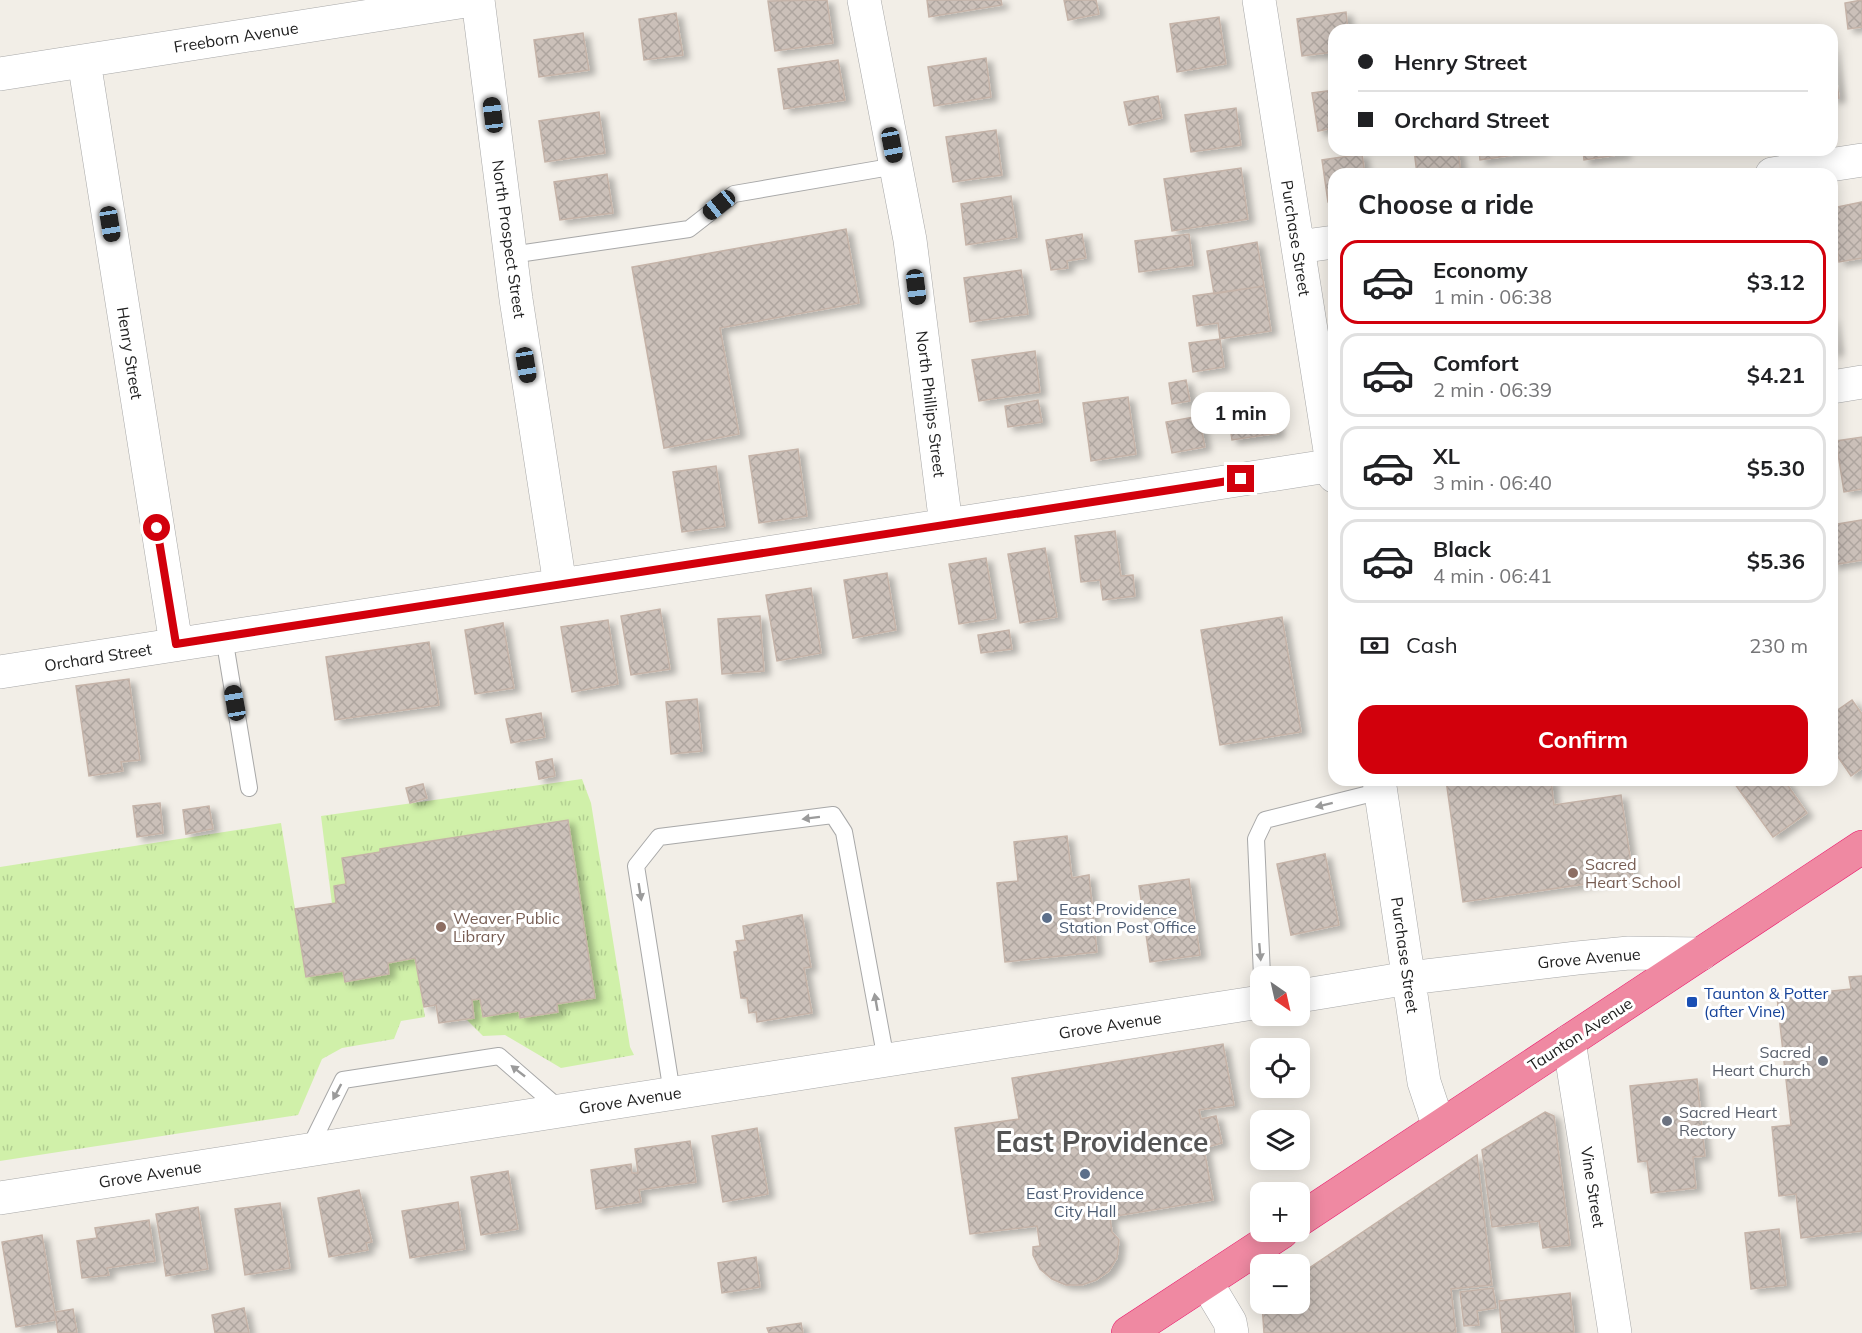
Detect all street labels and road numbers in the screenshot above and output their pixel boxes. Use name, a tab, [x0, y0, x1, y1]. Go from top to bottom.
street label: Freeborn Avenue	[172, 17, 300, 57]
street label: North Prospect Street	[488, 159, 530, 320]
street label: Purchase Street	[1277, 179, 1315, 298]
street label: Henry Street	[113, 305, 147, 401]
street label: North Phillips Street	[912, 330, 950, 479]
street label: Orchard Street	[43, 639, 154, 675]
street label: Purchase Street	[1387, 896, 1423, 1015]
street label: Grove Avenue	[1537, 944, 1641, 972]
street label: Taunton Avenue	[1524, 993, 1636, 1075]
street label: Grove Avenue	[1057, 1007, 1163, 1043]
street label: Grove Avenue	[577, 1082, 683, 1118]
street label: Vine Street	[1577, 1145, 1609, 1229]
street label: Grove Avenue	[97, 1156, 203, 1192]

